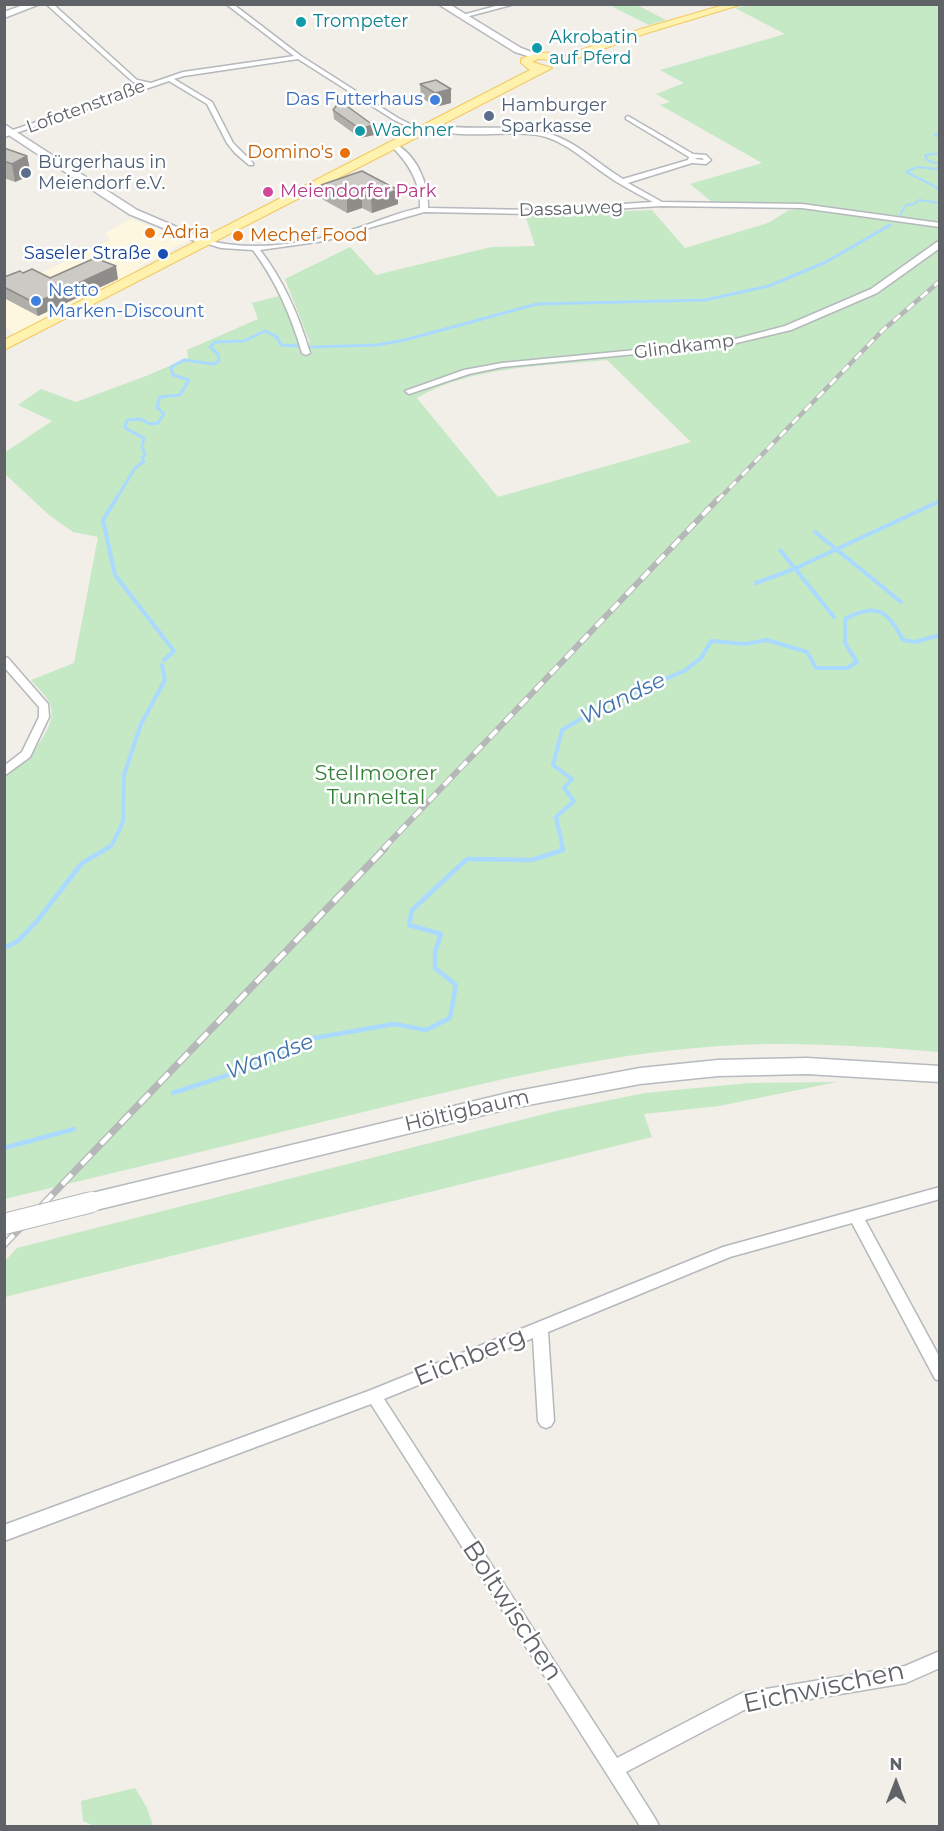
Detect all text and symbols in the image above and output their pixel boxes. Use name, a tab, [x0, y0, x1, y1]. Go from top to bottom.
place label: Trompeter	[313, 11, 409, 33]
marker: Trompeter	[294, 15, 308, 29]
place label: Akrobatin auf Pferd	[549, 27, 638, 70]
marker: Akrobatin auf Pferd	[530, 41, 544, 55]
street label: Lofotenstraße	[24, 75, 148, 139]
place label: Das Futterhaus	[285, 89, 423, 111]
marker: Das Futterhaus	[428, 93, 442, 107]
place label: Hamburger Sparkasse	[501, 95, 607, 138]
marker: Hamburger Sparkasse	[482, 109, 496, 123]
place label: Wachner	[372, 120, 454, 142]
marker: Wachner	[353, 124, 367, 138]
place label: Domino's	[247, 142, 333, 164]
marker: Domino's	[338, 146, 352, 160]
place label: Bürgerhaus in Meiendorf e.V.	[38, 152, 166, 195]
marker: Bürgerhaus in Meiendorf e.V.	[19, 166, 33, 180]
place label: Meiendorfer Park	[280, 181, 437, 203]
marker: Meiendorfer Park	[261, 185, 275, 199]
street label: Dassauweg	[518, 196, 624, 222]
place label: Adria	[162, 222, 210, 244]
place label: Mechef Food	[250, 225, 368, 247]
marker: Adria	[143, 226, 157, 240]
marker: Mechef Food	[231, 229, 245, 243]
place label: Saseler Straße	[24, 243, 151, 265]
marker: Saseler Straße	[156, 247, 170, 261]
place label: Netto Marken-Discount	[48, 280, 205, 322]
marker: Netto Marken-Discount	[29, 294, 43, 308]
street label: Glindkamp	[633, 330, 735, 364]
water label: Wandse	[576, 667, 670, 731]
park label: Stellmoorer Tunneltal	[315, 761, 437, 811]
water label: Wandse	[223, 1028, 317, 1086]
street label: Höltigbaum	[402, 1084, 532, 1138]
street label: Eichberg	[410, 1321, 530, 1393]
street label: Boltwischen	[455, 1535, 569, 1687]
street label: Eichwischen	[741, 1656, 907, 1720]
north arrow	[866, 1753, 926, 1813]
text: N	[890, 1755, 902, 1774]

